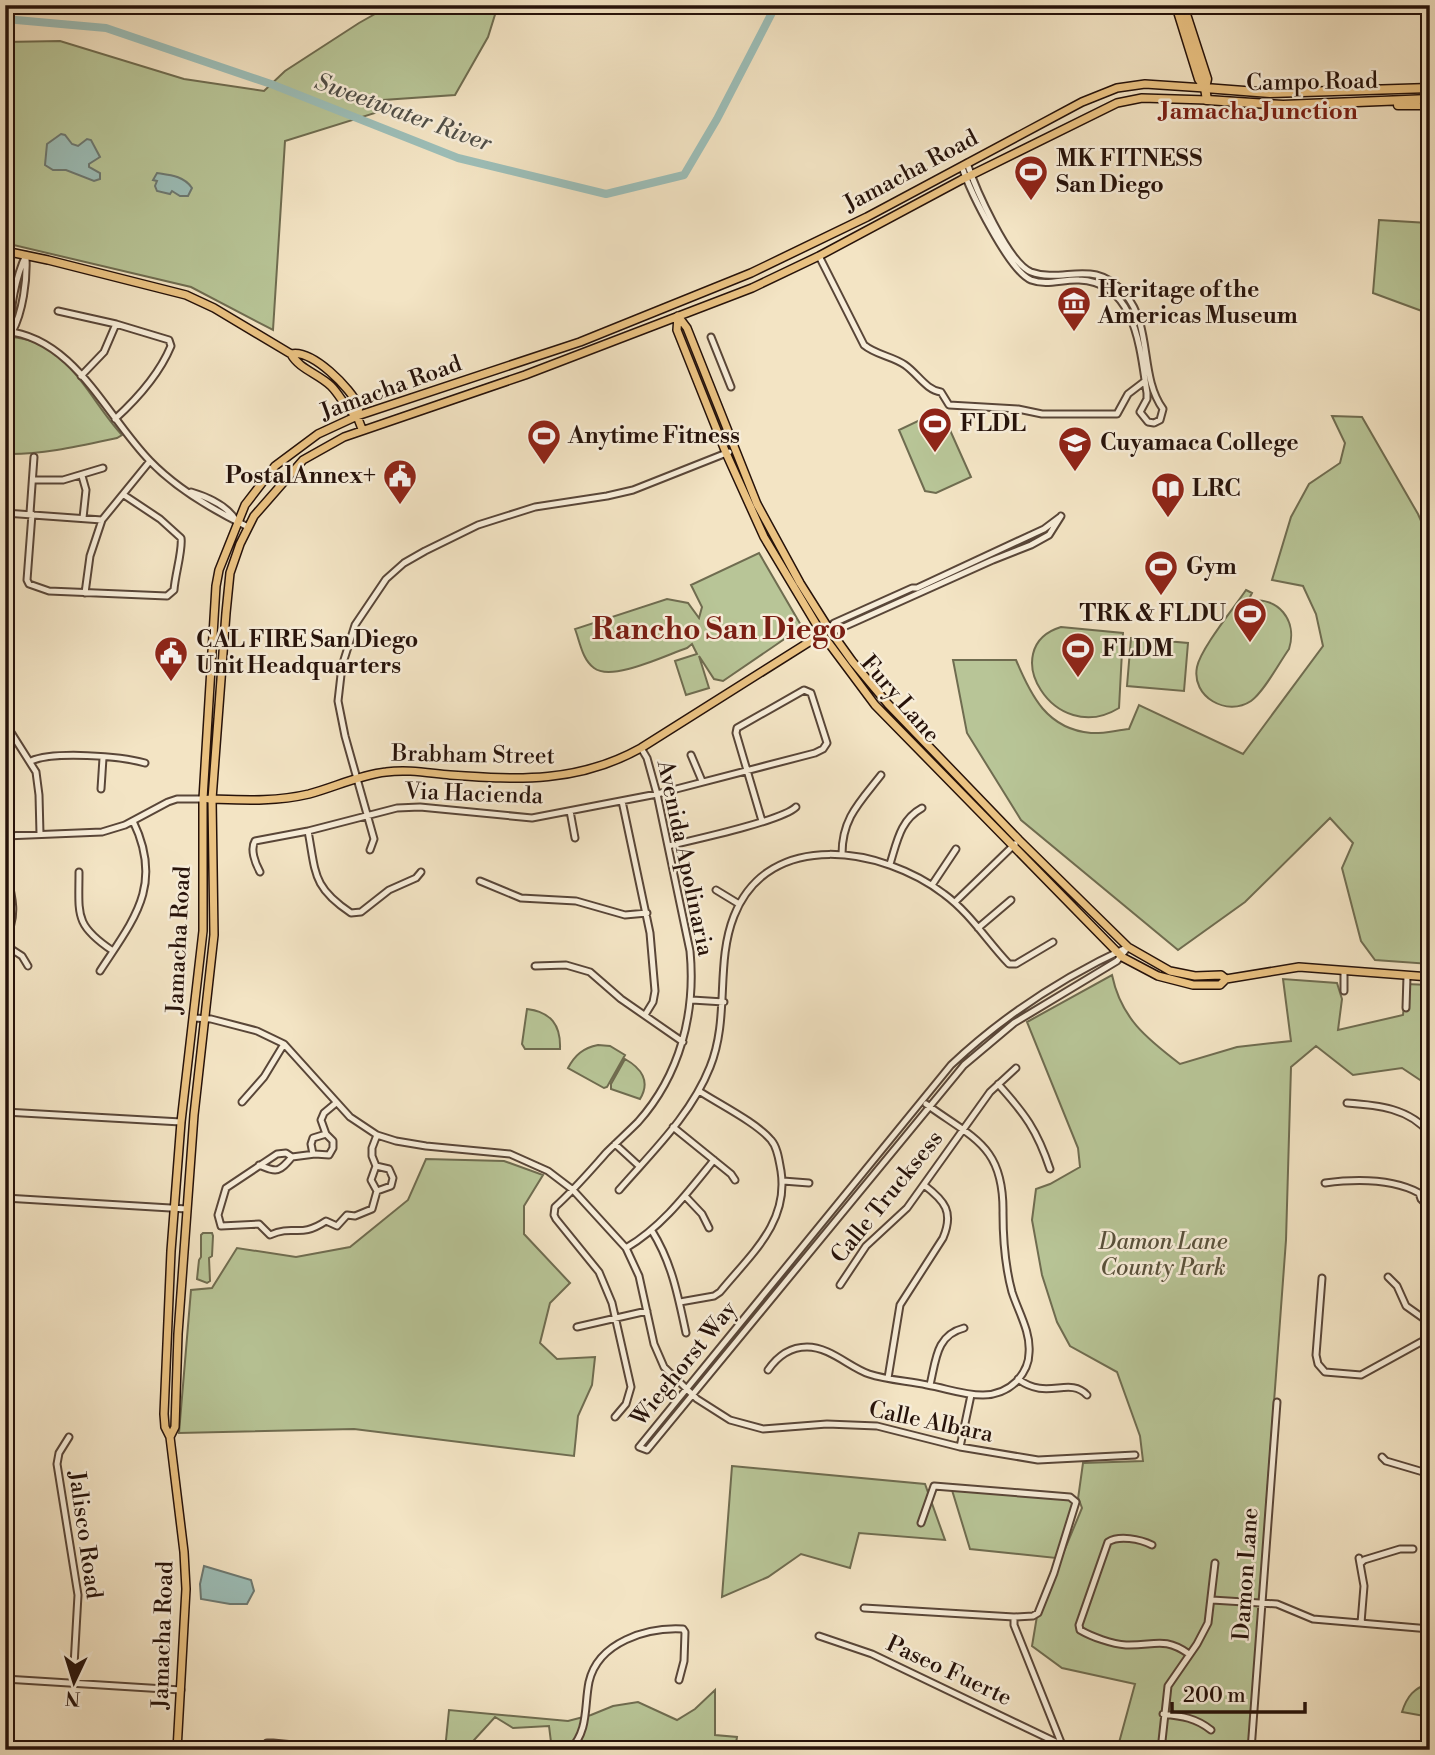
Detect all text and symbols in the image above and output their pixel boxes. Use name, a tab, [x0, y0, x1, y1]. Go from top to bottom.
water label: Sweetwater River	[310, 67, 496, 159]
street label: Campo Road	[1246, 67, 1378, 97]
district label: Jamacha Junction	[1157, 97, 1358, 127]
street label: Jamacha Road	[838, 124, 983, 219]
place label: MK FITNESS San Diego	[1056, 145, 1202, 199]
sports icon: MK FITNESS San Diego	[1012, 153, 1050, 202]
place label: Heritage of the Americas Museum	[1097, 276, 1298, 330]
museum icon: Heritage of the Americas Museum	[1055, 284, 1093, 333]
street label: Jamacha Road	[316, 350, 465, 427]
sports icon: FLDL	[916, 405, 954, 454]
place label: FLDL	[960, 410, 1026, 438]
sports icon: Anytime Fitness	[525, 417, 563, 466]
place label: Anytime Fitness	[567, 422, 740, 450]
school or university icon: Cuyamaca College	[1056, 424, 1094, 473]
place label: Cuyamaca College	[1100, 429, 1299, 457]
public building icon: PostalAnnex+	[381, 457, 419, 506]
place label: PostalAnnex+	[225, 462, 376, 490]
library icon: LRC	[1149, 470, 1187, 519]
place label: LRC	[1192, 475, 1241, 503]
sports icon: Gym	[1142, 548, 1180, 597]
place label: Gym	[1186, 553, 1237, 581]
sports icon: TRK & FLDU	[1231, 595, 1269, 644]
place label: TRK & FLDU	[1079, 600, 1226, 628]
district label: Rancho San Diego	[592, 611, 846, 649]
place label: CAL FIRE San Diego Unit Headquarters	[196, 626, 418, 680]
sports icon: FLDM	[1059, 630, 1097, 679]
public building icon: CAL FIRE San Diego Unit Headquarters	[152, 634, 190, 683]
place label: FLDM	[1102, 635, 1173, 663]
street label: Fury Lane	[854, 649, 946, 749]
street label: Brabham Street	[390, 740, 555, 770]
street label: Avenida Apolinaria	[650, 757, 720, 959]
street label: Via Hacienda	[403, 778, 544, 810]
street label: Jamacha Road	[161, 865, 197, 1016]
street label: Calle Trucksess	[825, 1125, 949, 1269]
park label: Damon Lane County Park	[1098, 1228, 1228, 1282]
street label: Wieghorst Way	[624, 1295, 743, 1433]
street label: Calle Albara	[866, 1395, 996, 1449]
street label: Jalisco Road	[62, 1468, 108, 1601]
street label: Damon Lane	[1227, 1507, 1265, 1641]
street label: Jamacha Road	[146, 1561, 180, 1710]
street label: Paseo Fuerte	[882, 1630, 1016, 1712]
north arrow	[38, 1646, 108, 1716]
scale bar	[1172, 1671, 1306, 1715]
text: 200 m	[1183, 1683, 1246, 1709]
text: N	[65, 1685, 81, 1710]

